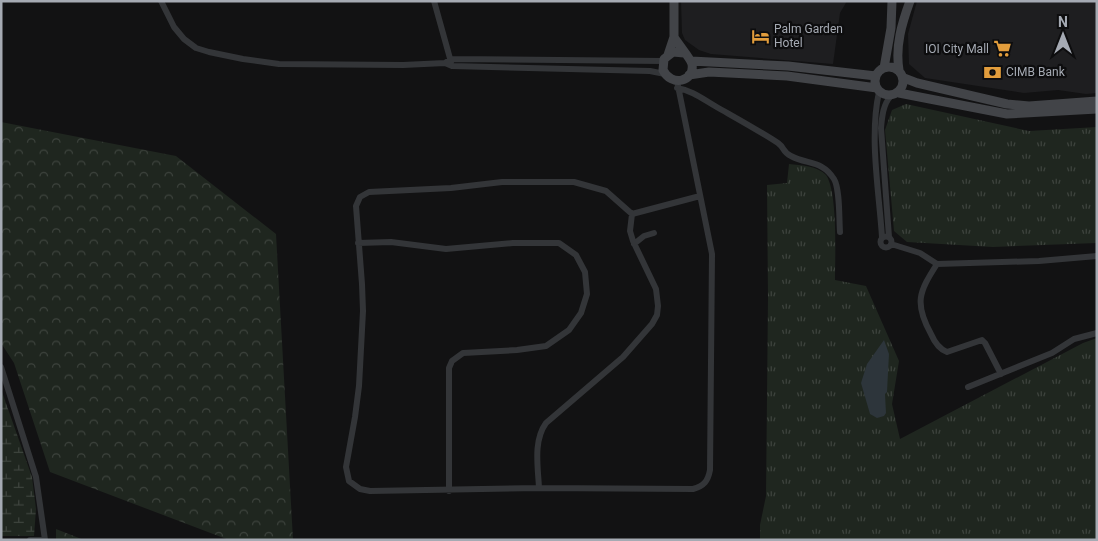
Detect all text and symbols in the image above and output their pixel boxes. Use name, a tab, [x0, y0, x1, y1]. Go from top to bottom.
north arrow	[1038, 10, 1088, 60]
text: N	[1058, 14, 1068, 30]
place label: Palm Garden Hotel	[774, 22, 843, 50]
hotel icon: Palm Garden Hotel	[750, 26, 770, 46]
supermarket icon: IOI City Mall	[993, 39, 1013, 59]
place label: IOI City Mall	[925, 42, 989, 56]
bank icon: CIMB Bank	[982, 62, 1002, 82]
place label: CIMB Bank	[1006, 65, 1066, 79]

